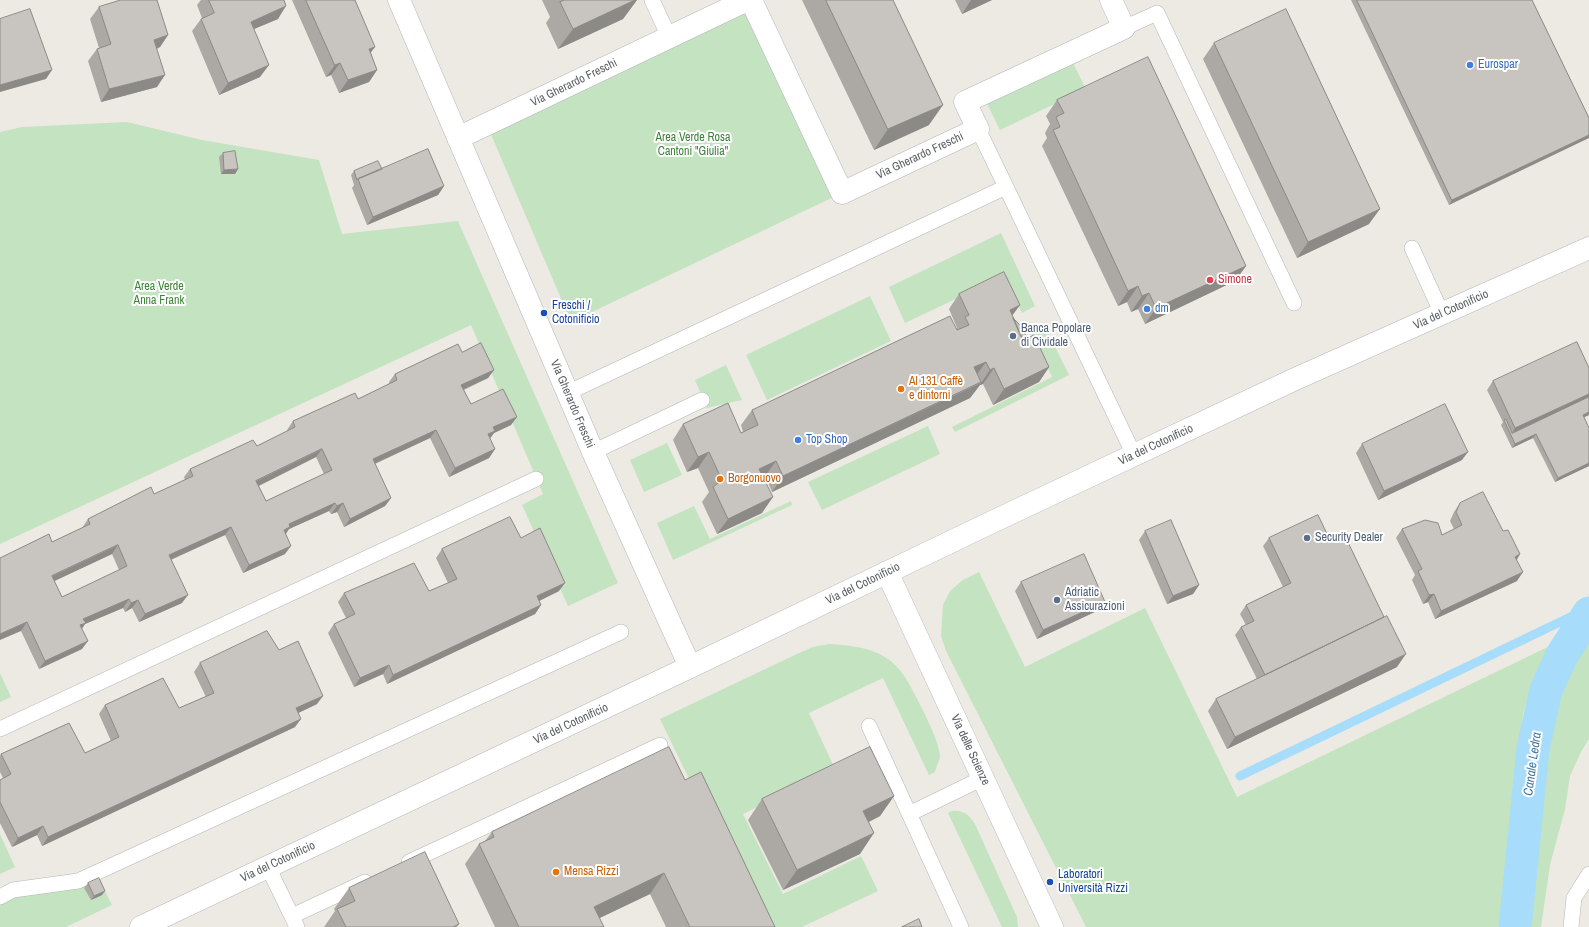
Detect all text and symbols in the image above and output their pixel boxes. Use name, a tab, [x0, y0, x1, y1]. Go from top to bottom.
street label: Via Gherardo Freschi	[528, 56, 620, 110]
place label: Eurospar	[1478, 58, 1518, 72]
marker: Eurospar	[1465, 60, 1475, 70]
street label: Via Gherardo Freschi	[874, 130, 966, 182]
park label: Area Verde Rosa Cantoni "Giulia"	[656, 131, 730, 159]
place label: Simone	[1218, 273, 1252, 287]
marker: Simone	[1205, 275, 1215, 285]
park label: Area Verde Anna Frank	[134, 280, 184, 308]
street label: Via del Cotonificio	[1411, 287, 1491, 333]
place label: Freschi / Cotonificio	[552, 299, 600, 327]
place label: dm	[1155, 302, 1169, 316]
marker: dm	[1142, 304, 1152, 314]
marker: Freschi / Cotonificio	[539, 308, 549, 318]
place label: Banca Popolare di Cividale	[1021, 322, 1091, 350]
marker: Banca Popolare di Cividale	[1008, 331, 1018, 341]
street label: Via Gherardo Freschi	[547, 358, 597, 450]
place label: Al 131 Caffè e dintorni	[909, 375, 963, 403]
marker: Al 131 Caffè e dintorni	[896, 384, 906, 394]
street label: Via del Cotonificio	[1116, 421, 1196, 469]
place label: Top Shop	[806, 433, 848, 447]
marker: Top Shop	[793, 435, 803, 445]
place label: Borgonuovo	[728, 472, 781, 486]
marker: Borgonuovo	[715, 474, 725, 484]
place label: Security Dealer	[1315, 531, 1383, 545]
marker: Security Dealer	[1302, 533, 1312, 543]
street label: Via del Cotonificio	[824, 560, 902, 608]
place label: Adriatic Assicurazioni	[1065, 586, 1125, 614]
marker: Adriatic Assicurazioni	[1052, 595, 1062, 605]
street label: Via del Cotonificio	[531, 700, 611, 748]
street label: Via delle Scienze	[947, 712, 993, 788]
water label: Canale Ledra	[1521, 731, 1545, 797]
street label: Via del Cotonificio	[238, 838, 318, 886]
place label: Mensa Rizzi	[564, 865, 619, 879]
marker: Mensa Rizzi	[551, 867, 561, 877]
place label: Laboratori Università Rizzi	[1058, 868, 1128, 896]
marker: Laboratori Università Rizzi	[1045, 877, 1055, 887]

